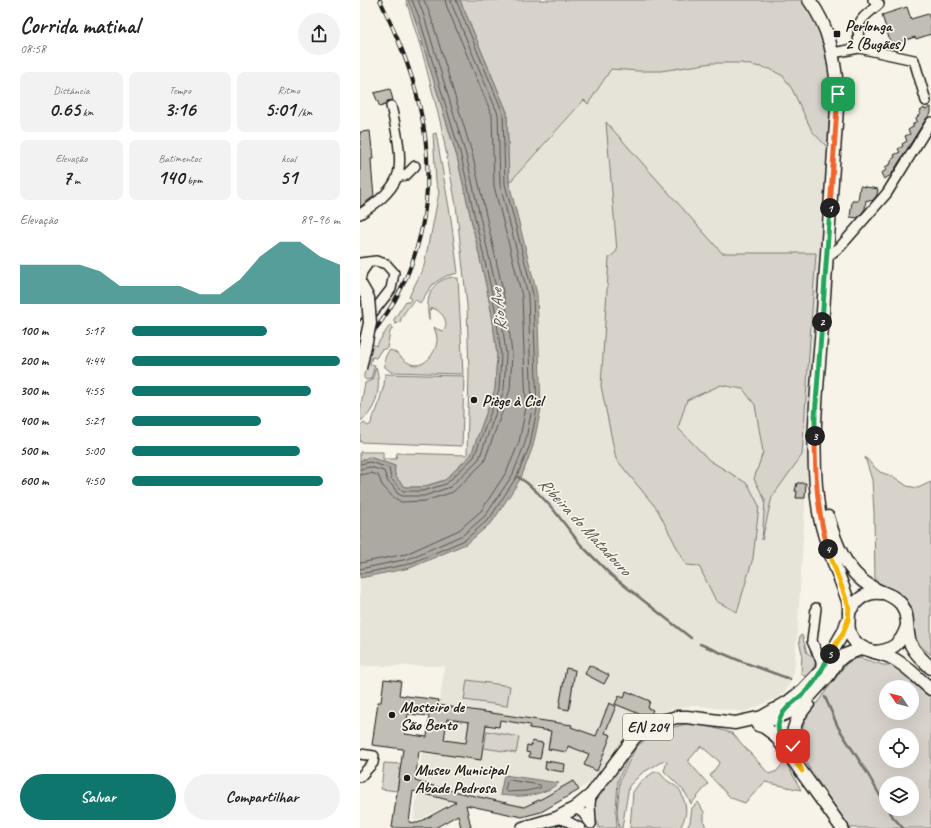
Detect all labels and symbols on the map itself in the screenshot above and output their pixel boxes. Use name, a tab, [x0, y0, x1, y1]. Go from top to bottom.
place label: Perlonga 2 (Bugães)	[845, 16, 906, 54]
marker: Perlonga 2 (Bugães)	[832, 29, 842, 39]
pin	[821, 77, 855, 111]
pin: 1	[820, 198, 840, 218]
water label: Rio Ave	[486, 285, 511, 332]
pin: 2	[812, 312, 832, 332]
place label: Piège à Ciel	[482, 391, 546, 411]
marker: Piège à Ciel	[469, 395, 479, 405]
pin: 3	[805, 426, 825, 446]
water label: Ribeira do Matadouro	[534, 473, 637, 582]
pin: 4	[818, 539, 838, 559]
pin: 5	[820, 644, 840, 664]
north arrow	[879, 680, 919, 720]
place label: Mosteiro de São Bento	[400, 697, 466, 735]
marker: Mosteiro de São Bento	[387, 710, 397, 720]
road number: EN 204	[623, 714, 673, 740]
pin	[776, 729, 810, 763]
place label: Museu Municipal Abade Pedrosa	[415, 760, 510, 798]
marker: Museu Municipal Abade Pedrosa	[402, 773, 412, 783]

